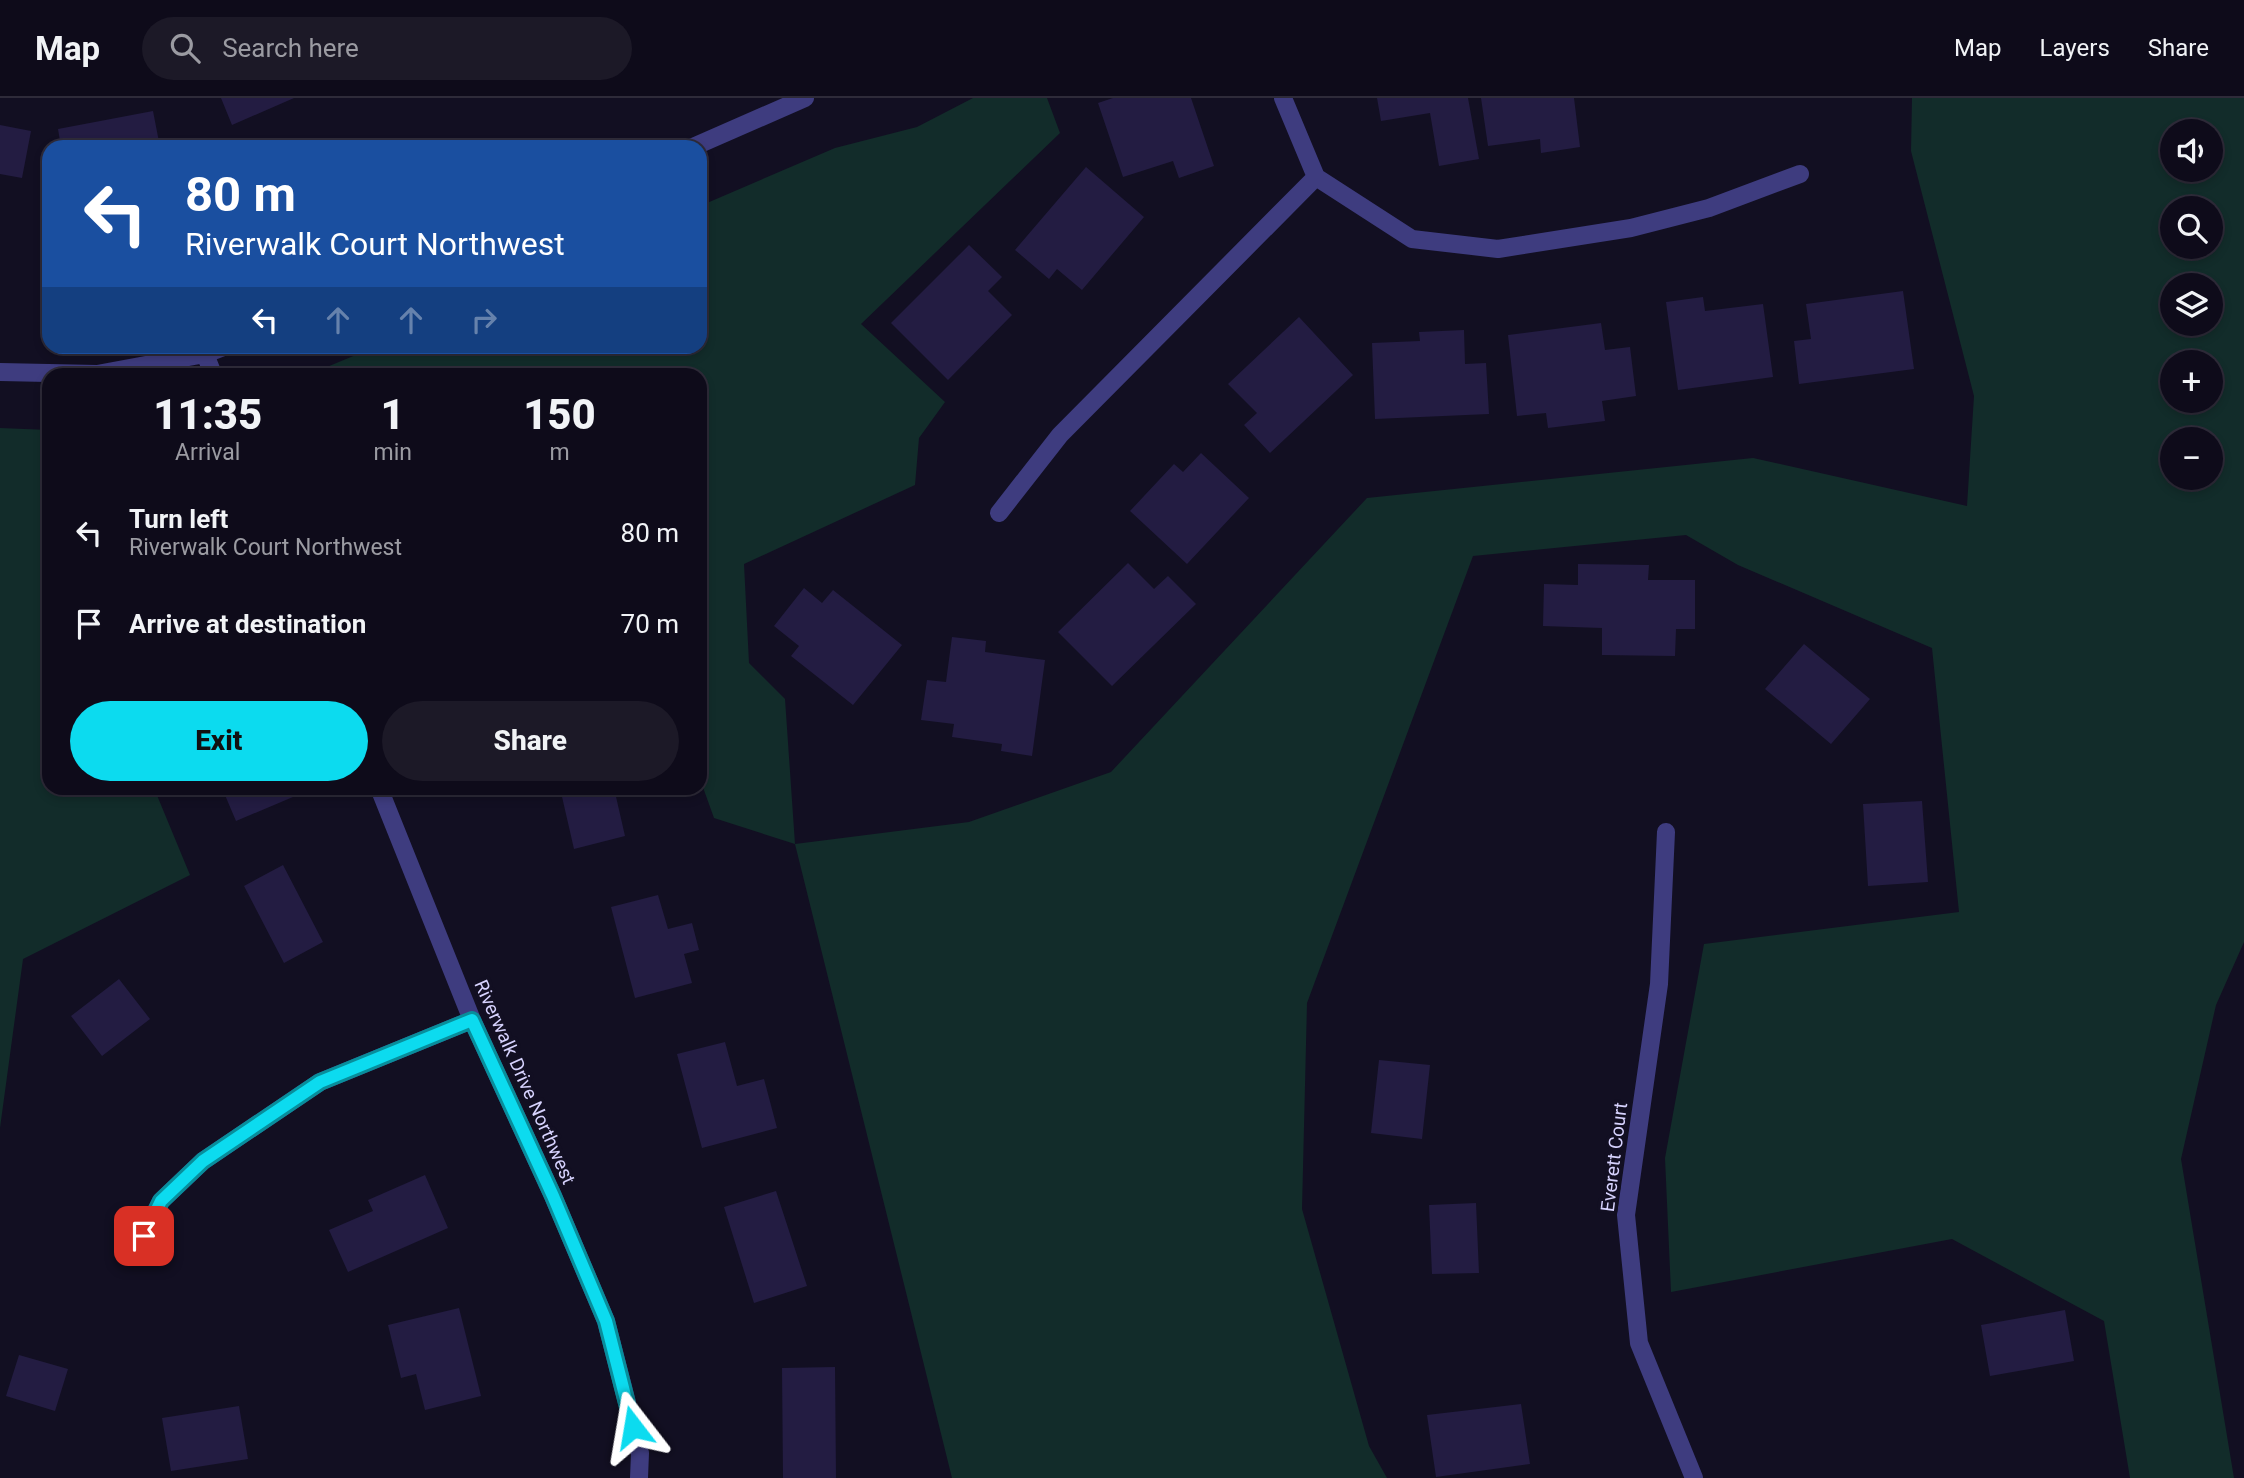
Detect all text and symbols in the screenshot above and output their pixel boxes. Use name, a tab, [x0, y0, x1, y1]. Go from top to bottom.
search box	[142, 17, 632, 80]
text: Map	[35, 29, 100, 68]
icon: search	[166, 29, 204, 67]
text: Search here	[222, 33, 359, 63]
text: Map	[1954, 34, 2002, 62]
text: Layers	[2040, 34, 2110, 62]
text: Share	[2148, 34, 2209, 62]
map controls	[2160, 119, 2223, 490]
button: sound	[2160, 119, 2223, 182]
text: 80 m	[185, 166, 296, 223]
icon: left	[70, 168, 161, 259]
button: search	[2160, 196, 2223, 259]
text: Riverwalk Court Northwest	[185, 225, 565, 263]
button: layers	[2160, 273, 2223, 336]
icon: left	[246, 301, 284, 339]
icon: ahead	[319, 301, 357, 339]
icon: ahead	[392, 301, 430, 339]
icon: right	[465, 301, 503, 339]
button: +	[2160, 350, 2223, 413]
text: 11:35	[153, 390, 262, 439]
text: 1	[381, 390, 405, 439]
text: 150	[523, 390, 596, 439]
button: −	[2160, 427, 2223, 490]
text: Arrival	[175, 439, 240, 466]
text: min	[373, 439, 412, 466]
text: m	[549, 439, 570, 466]
text: Turn left	[129, 504, 228, 534]
icon: left	[70, 514, 108, 552]
text: 80 m	[621, 518, 679, 548]
text: Riverwalk Court Northwest	[129, 534, 402, 561]
icon: arrive	[70, 605, 108, 643]
text: Arrive at destination	[129, 609, 366, 639]
text: 70 m	[621, 609, 679, 639]
button: Exit	[70, 701, 368, 781]
button: Share	[382, 701, 679, 781]
street label: Riverwalk Drive Northwest	[469, 976, 581, 1188]
street label: Everett Court	[1596, 1101, 1632, 1213]
pin	[114, 1206, 174, 1266]
icon: arrive	[125, 1217, 163, 1255]
position arrow	[596, 1390, 670, 1464]

